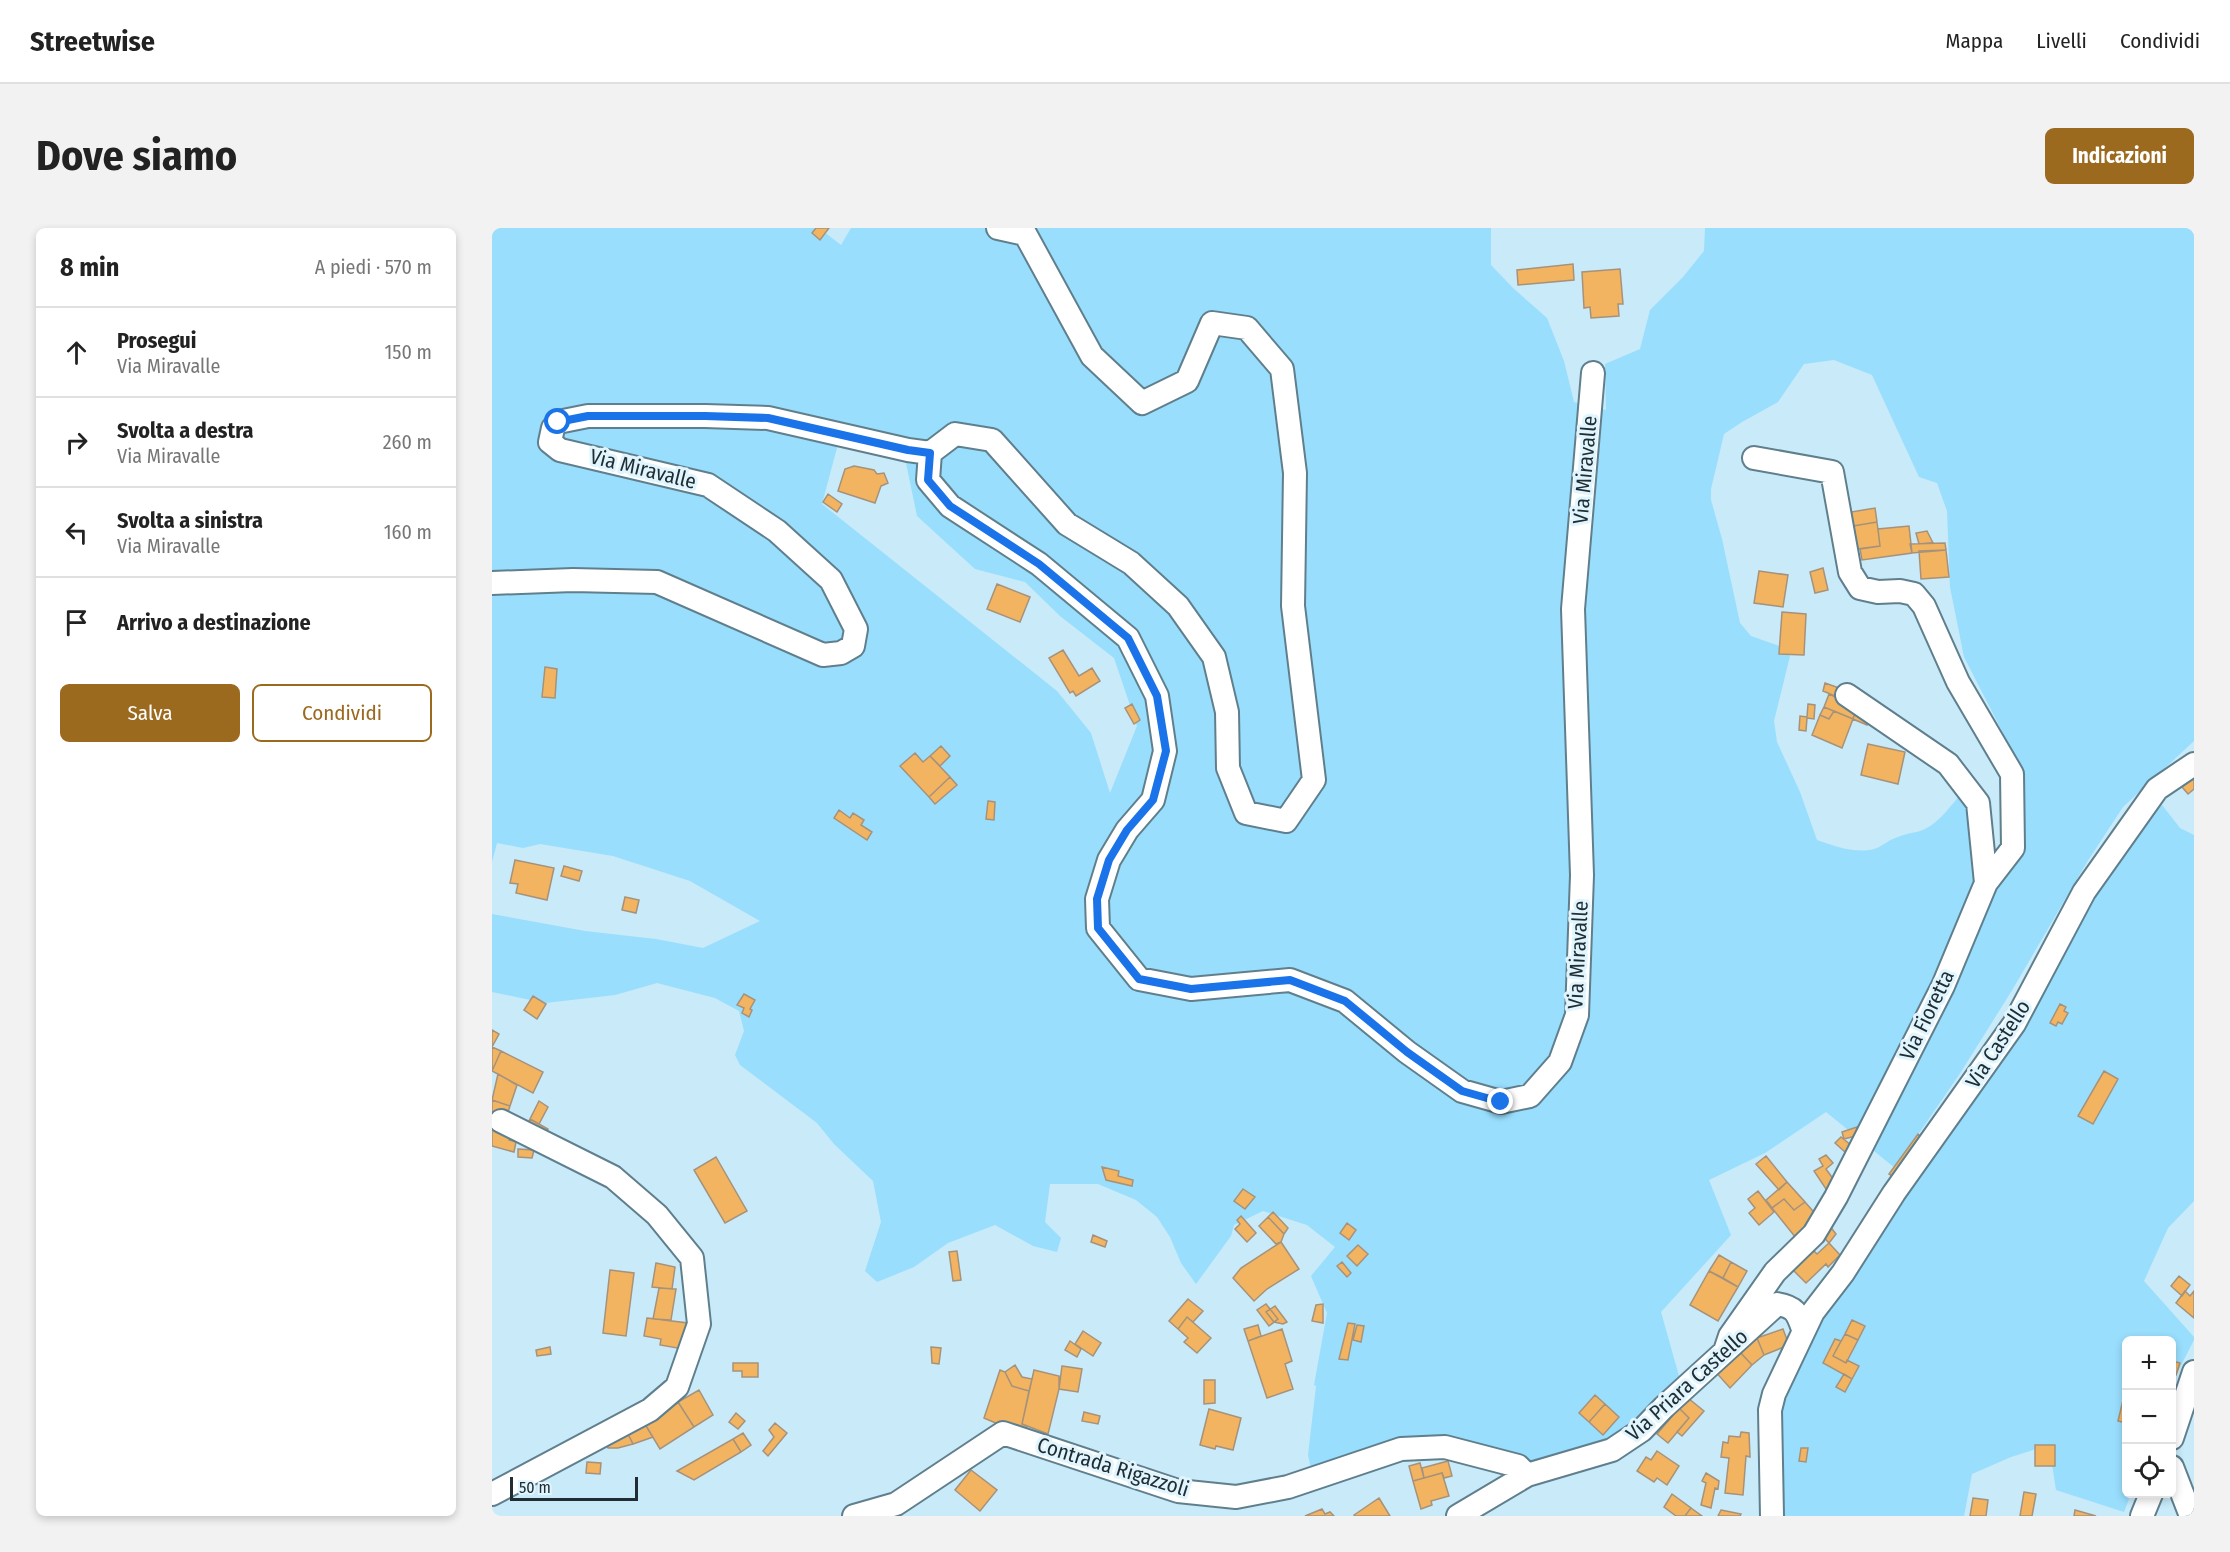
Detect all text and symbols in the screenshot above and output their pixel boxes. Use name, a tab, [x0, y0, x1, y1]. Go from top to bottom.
text: Streetwise	[30, 25, 155, 58]
text: Mappa	[1946, 28, 2003, 54]
text: Livelli	[2036, 28, 2087, 54]
text: Condividi	[2120, 28, 2200, 54]
button: Indicazioni	[2045, 128, 2194, 184]
text: Dove siamo	[36, 131, 237, 181]
text: 8 min	[60, 252, 119, 283]
text: A piedi · 570 m	[315, 255, 432, 279]
text: Prosegui	[117, 327, 196, 354]
icon: ahead	[60, 336, 93, 369]
text: 150 m	[385, 340, 432, 364]
text: Via Miravalle	[117, 354, 220, 378]
route start	[544, 408, 570, 434]
street label: Via Miravalle	[1567, 415, 1603, 525]
text: Svolta a destra	[117, 417, 254, 444]
icon: right	[60, 426, 93, 459]
text: 260 m	[383, 430, 432, 454]
street label: Via Miravalle	[587, 443, 699, 495]
text: Via Miravalle	[117, 444, 220, 468]
text: Svolta a sinistra	[117, 507, 263, 534]
icon: left	[60, 516, 93, 549]
text: 160 m	[384, 520, 432, 544]
text: Via Miravalle	[117, 534, 220, 558]
icon: arrive	[60, 606, 93, 639]
text: Arrivo a destinazione	[117, 609, 311, 636]
button: Salva	[60, 684, 240, 742]
button: Condividi	[252, 684, 432, 742]
street label: Via Miravalle	[1562, 900, 1594, 1010]
street label: Via Fioretta	[1894, 966, 1960, 1064]
street label: Via Castello	[1960, 995, 2036, 1093]
route end	[1487, 1088, 1513, 1114]
street label: Via Priara Castello	[1621, 1323, 1753, 1447]
map controls	[2122, 1336, 2176, 1498]
button: +	[2122, 1336, 2176, 1390]
button: −	[2122, 1390, 2176, 1444]
street label: Contrada Rigazzoli	[1034, 1432, 1192, 1502]
button: locate	[2122, 1444, 2176, 1498]
scale bar	[510, 1474, 638, 1502]
text: 50 m	[519, 1478, 551, 1497]

